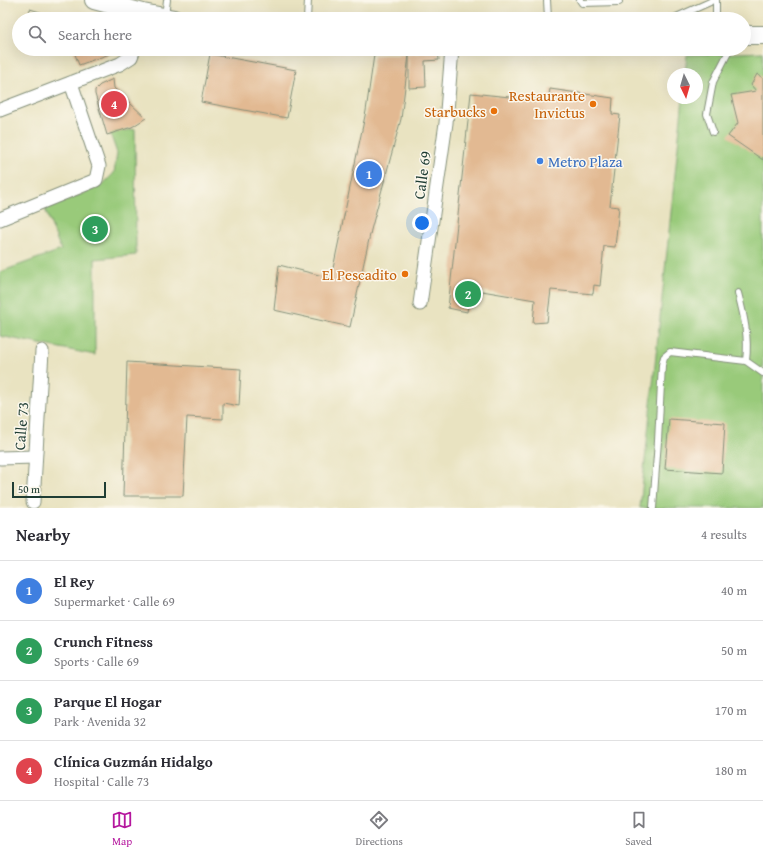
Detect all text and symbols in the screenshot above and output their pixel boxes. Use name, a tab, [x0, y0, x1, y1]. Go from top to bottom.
search box	[12, 12, 751, 56]
icon: search	[26, 23, 48, 45]
text: Search here	[58, 24, 132, 45]
north arrow	[667, 68, 703, 104]
place label: Restaurante Invictus	[509, 85, 585, 123]
pin: 4	[101, 89, 127, 119]
marker: Restaurante Invictus	[588, 99, 598, 109]
place label: Starbucks	[424, 101, 486, 122]
marker: Starbucks	[489, 106, 499, 116]
street label: Calle 69	[408, 150, 436, 200]
place label: Metro Plaza	[548, 151, 623, 172]
marker: Metro Plaza	[535, 156, 545, 166]
pin: 1	[356, 159, 382, 189]
your location	[412, 213, 432, 233]
pin: 3	[82, 214, 108, 244]
place label: El Pescadito	[322, 264, 397, 285]
marker: El Pescadito	[400, 269, 410, 279]
pin: 2	[455, 279, 481, 309]
street label: Calle 73	[9, 401, 33, 451]
scale bar	[12, 480, 106, 499]
text: 50 m	[18, 481, 40, 497]
text: Nearby	[16, 522, 70, 547]
text: 4 results	[701, 525, 747, 544]
text: El Rey	[54, 571, 94, 592]
text: 1	[26, 581, 32, 600]
text: 40 m	[721, 581, 747, 600]
text: Supermarket · Calle 69	[54, 592, 175, 611]
text: Crunch Fitness	[54, 631, 153, 652]
text: 2	[26, 641, 32, 660]
text: 50 m	[721, 641, 747, 660]
text: Sports · Calle 69	[54, 652, 139, 671]
text: Parque El Hogar	[54, 691, 162, 712]
text: 3	[26, 701, 32, 720]
text: 170 m	[715, 701, 747, 720]
text: Park · Avenida 32	[54, 712, 146, 731]
text: Clínica Guzmán Hidalgo	[54, 751, 213, 772]
text: 4	[26, 761, 32, 780]
text: 180 m	[715, 761, 747, 780]
text: Hospital · Calle 73	[54, 772, 149, 791]
tab: Map	[111, 809, 133, 849]
tab: Directions	[356, 809, 403, 849]
tab: Saved	[625, 809, 652, 849]

